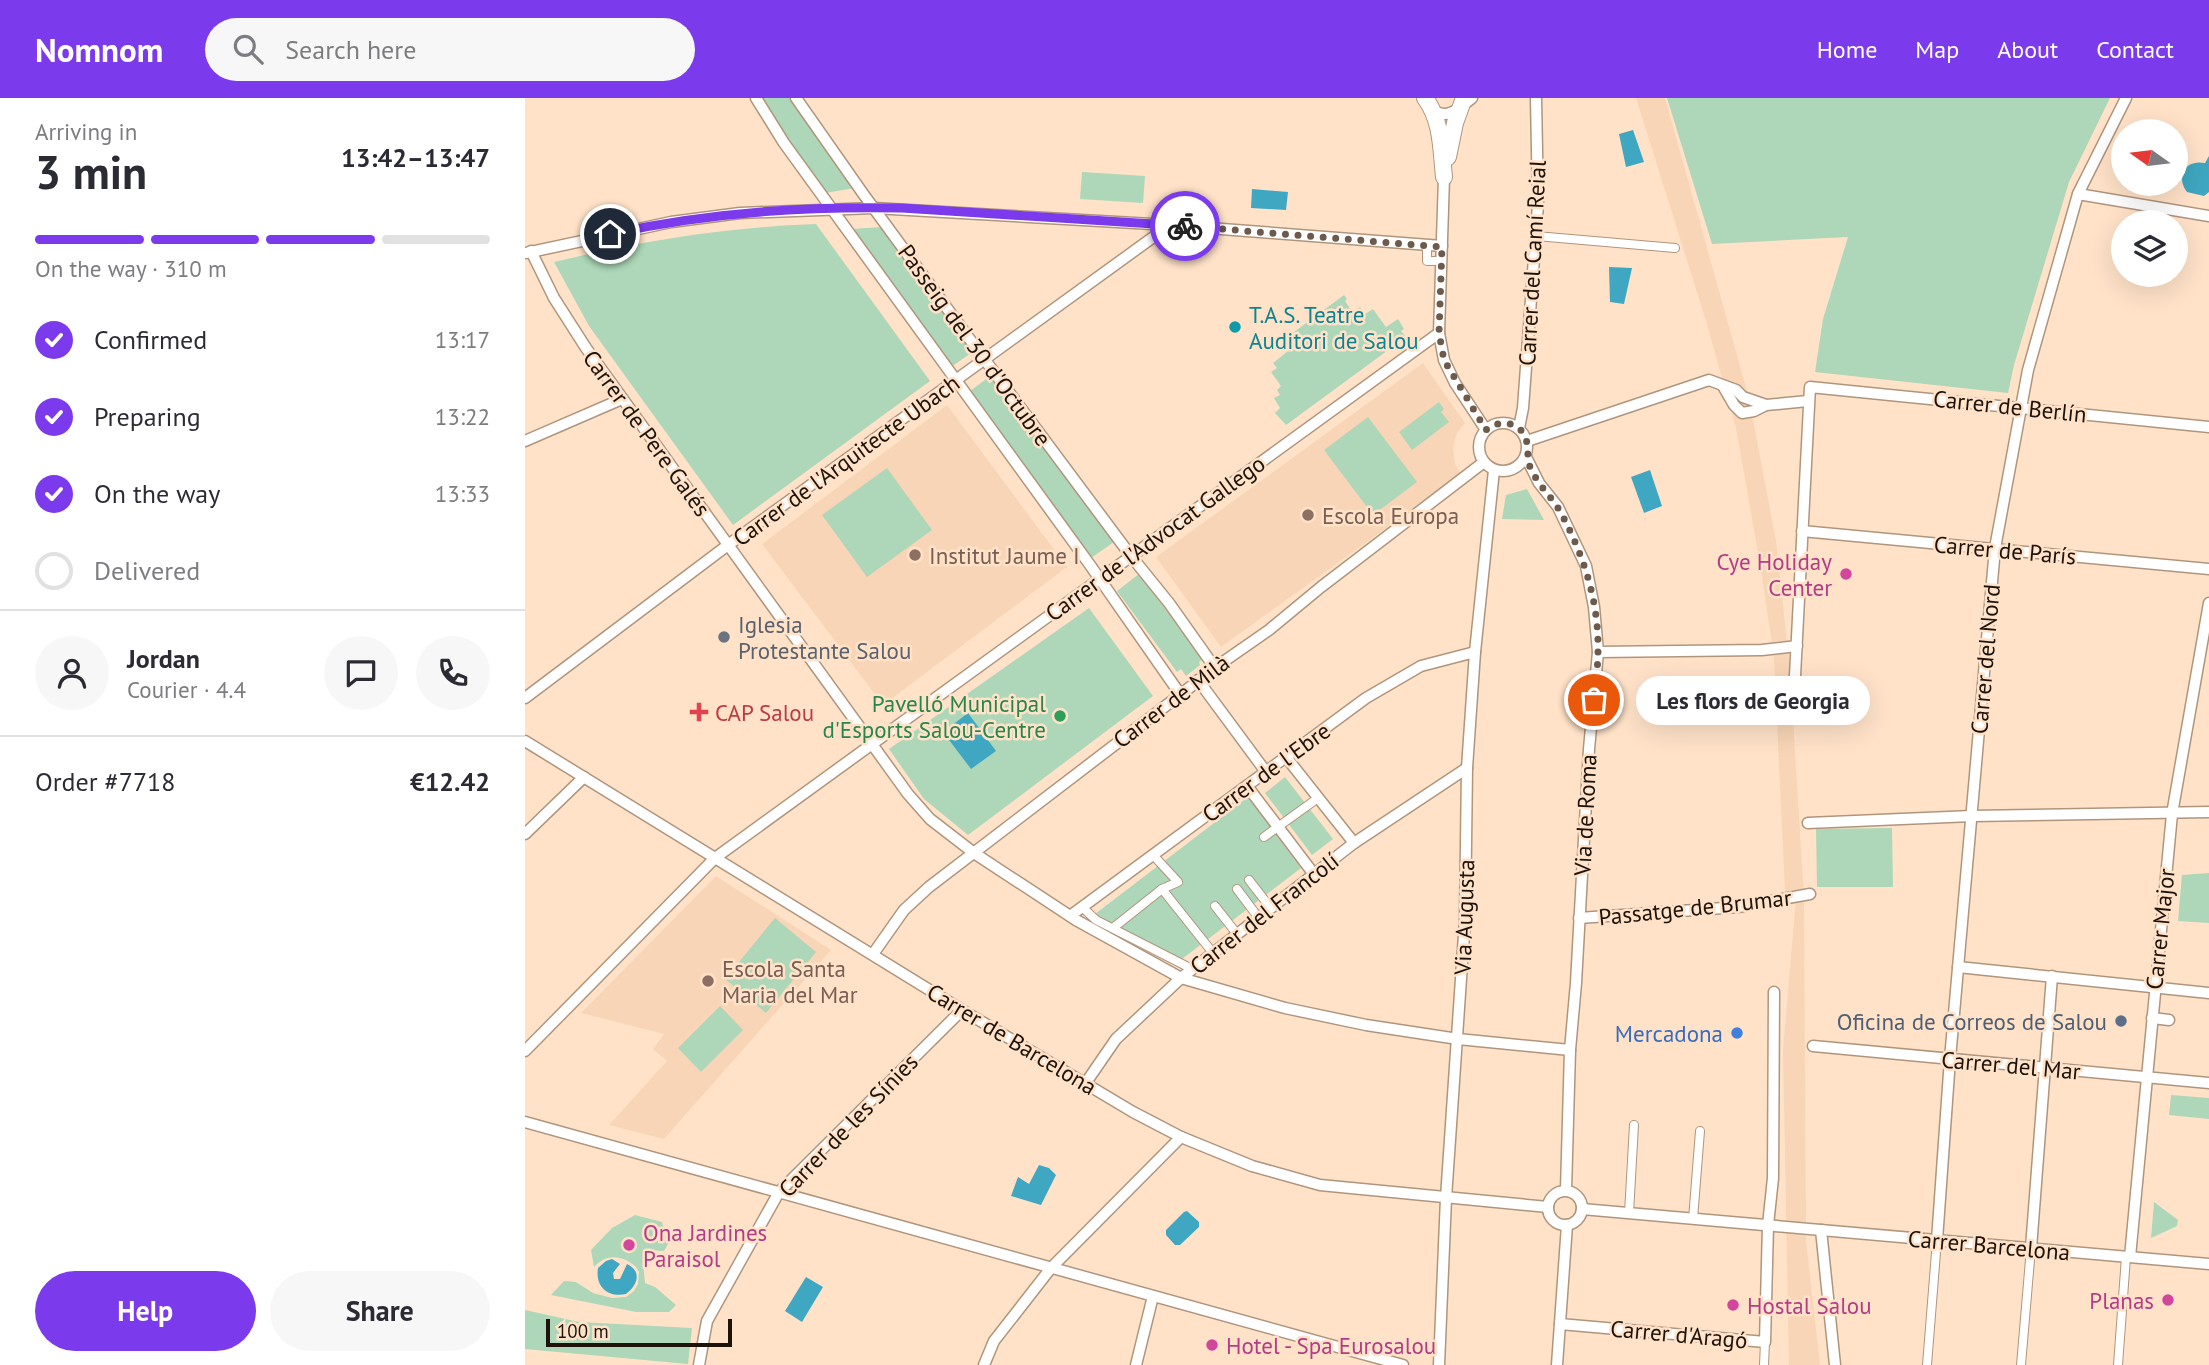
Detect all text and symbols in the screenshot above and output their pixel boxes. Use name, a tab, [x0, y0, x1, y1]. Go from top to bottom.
search box	[205, 18, 695, 81]
text: Nomnom	[35, 28, 163, 71]
icon: search	[229, 30, 267, 68]
text: Search here	[285, 33, 416, 66]
text: Home	[1817, 34, 1877, 65]
text: Map	[1915, 34, 1959, 65]
text: About	[1997, 34, 2058, 65]
text: Contact	[2096, 34, 2174, 65]
text: Arriving in	[35, 117, 137, 146]
north arrow	[2111, 119, 2187, 196]
map controls	[2111, 119, 2188, 287]
text: 13:42–13:47	[341, 141, 490, 174]
text: 3 min	[35, 142, 147, 202]
street label: Carrer del Camí Reial	[1512, 159, 1552, 367]
courier	[1150, 191, 1220, 261]
pin	[580, 204, 640, 264]
icon: bike	[1166, 207, 1204, 245]
button: layers	[2111, 210, 2188, 287]
icon: home	[591, 215, 629, 253]
street label: Passeig del 30 d'Octubre	[892, 239, 1058, 451]
text: On the way · 310 m	[35, 254, 227, 283]
place label: T.A.S. Teatre Auditori de Salou	[1249, 300, 1419, 355]
marker: T.A.S. Teatre Auditori de Salou	[1227, 319, 1243, 335]
icon: check	[35, 321, 73, 359]
text: Confirmed	[94, 323, 207, 356]
text: 13:17	[435, 325, 490, 354]
street label: Carrer de Pere Galés	[577, 344, 717, 522]
street label: Carrer de l'Arquitecte Ubach	[727, 368, 965, 552]
street label: Carrer de Berlín	[1932, 384, 2088, 428]
icon: check	[35, 398, 73, 436]
text: Preparing	[94, 400, 201, 433]
text: 13:22	[435, 402, 490, 431]
street label: Carrer de l'Advocat Gallego	[1040, 449, 1270, 627]
icon: check	[35, 475, 73, 513]
text: On the way	[94, 477, 220, 510]
text: 13:33	[435, 479, 490, 508]
place label: Escola Europa	[1322, 501, 1459, 530]
marker: Escola Europa	[1300, 507, 1316, 523]
street label: Carrer de París	[1933, 529, 2077, 571]
place label: Institut Jaume I	[929, 541, 1080, 570]
marker: Institut Jaume I	[907, 547, 923, 563]
place label: Cye Holiday Center	[1716, 547, 1832, 602]
text: Delivered	[94, 554, 200, 587]
marker: Cye Holiday Center	[1838, 566, 1854, 582]
street label: Carrer del Nord	[1964, 583, 2006, 735]
place label: Iglesia Protestante Salou	[738, 610, 911, 665]
marker: Iglesia Protestante Salou	[716, 629, 732, 645]
button: person	[35, 636, 109, 710]
button: chat	[324, 636, 398, 710]
button: phone	[416, 636, 490, 710]
text: Jordan	[127, 642, 200, 675]
street label: Carrer de Milà	[1107, 648, 1235, 754]
pin	[1564, 670, 1624, 730]
text: Courier · 4.4	[127, 675, 246, 704]
callout: Les flors de Georgia	[1636, 676, 1871, 724]
icon: bag	[1575, 681, 1613, 719]
text: Les flors de Georgia	[1656, 686, 1850, 715]
place label: Pavelló Municipal d'Esports Salou-Centre	[822, 689, 1046, 744]
place label: CAP Salou	[715, 698, 814, 727]
marker: CAP Salou	[689, 702, 709, 722]
marker: Pavelló Municipal d'Esports Salou-Centre	[1052, 708, 1068, 724]
street label: Carrer de l'Ebre	[1196, 716, 1336, 828]
street label: Via de Roma	[1567, 753, 1603, 878]
text: Order #7718	[35, 765, 175, 798]
text: €12.42	[410, 765, 490, 798]
street label: Carrer del Francolí	[1184, 846, 1344, 980]
street label: Via Augusta	[1447, 859, 1481, 976]
street label: Carrer Major	[2139, 867, 2181, 991]
street label: Passatge de Brumar	[1597, 882, 1793, 932]
place label: Escola Santa Maria del Mar	[722, 954, 858, 1009]
marker: Escola Santa Maria del Mar	[700, 973, 716, 989]
street label: Carrer de Barcelona	[922, 977, 1102, 1101]
place label: Oficina de Correos de Salou	[1837, 1007, 2107, 1036]
marker: Oficina de Correos de Salou	[2113, 1013, 2129, 1029]
place label: Mercadona	[1615, 1019, 1723, 1048]
marker: Mercadona	[1729, 1025, 1745, 1041]
street label: Carrer del Mar	[1940, 1044, 2082, 1086]
street label: Carrer de les Sínies	[772, 1047, 924, 1203]
place label: Ona Jardines Paraisol	[643, 1218, 767, 1273]
street label: Carrer Barcelona	[1907, 1223, 2071, 1267]
marker: Ona Jardines Paraisol	[621, 1237, 637, 1253]
button: Help	[35, 1271, 256, 1351]
button: Share	[270, 1271, 490, 1351]
place label: Planas	[2089, 1286, 2154, 1315]
place label: Hostal Salou	[1747, 1291, 1872, 1320]
marker: Planas	[2160, 1292, 2176, 1308]
marker: Hostal Salou	[1725, 1297, 1741, 1313]
street label: Carrer d'Aragó	[1609, 1314, 1749, 1354]
scale bar	[546, 1316, 731, 1348]
text: 100 m	[557, 1319, 609, 1343]
place label: Hotel - Spa Eurosalou	[1226, 1331, 1436, 1360]
marker: Hotel - Spa Eurosalou	[1204, 1337, 1220, 1353]

